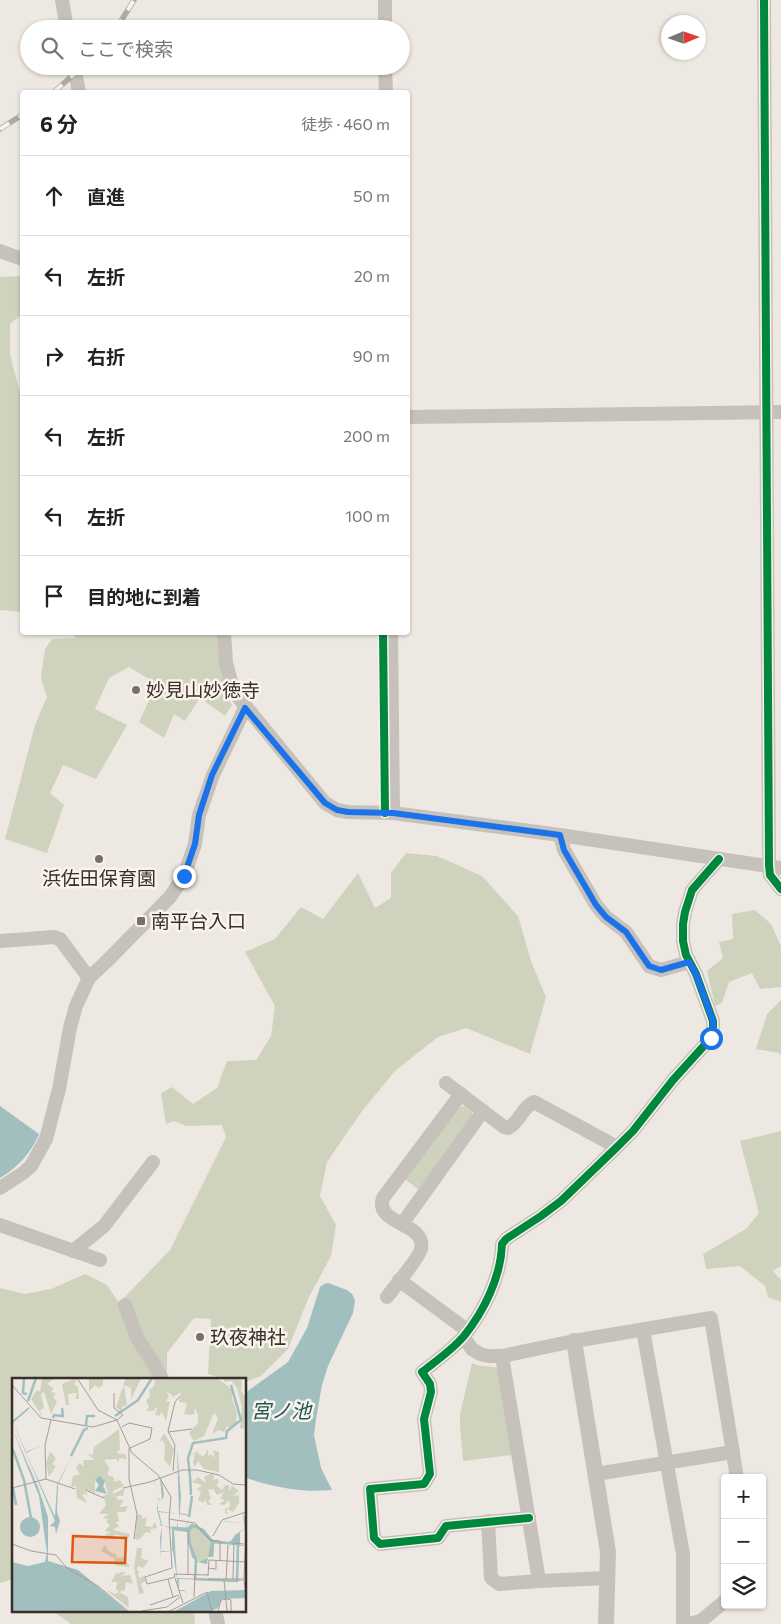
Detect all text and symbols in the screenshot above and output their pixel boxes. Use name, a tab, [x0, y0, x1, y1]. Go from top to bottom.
north arrow	[661, 15, 706, 60]
search box	[20, 20, 410, 75]
icon: search	[38, 34, 66, 62]
text: ここで検索	[78, 37, 173, 60]
text: 6 分	[40, 111, 78, 136]
text: 徒歩 · 460 m	[301, 114, 390, 133]
icon: ahead	[40, 182, 68, 210]
text: 直進	[87, 185, 125, 208]
text: 50 m	[353, 186, 390, 205]
icon: left	[40, 262, 68, 290]
text: 左折	[87, 265, 125, 288]
text: 20 m	[354, 266, 390, 285]
icon: right	[40, 342, 68, 370]
text: 右折	[87, 345, 125, 368]
text: 90 m	[353, 346, 390, 365]
icon: left	[40, 422, 68, 450]
text: 左折	[87, 425, 125, 448]
text: 200 m	[343, 426, 390, 445]
icon: left	[40, 502, 68, 530]
text: 左折	[87, 505, 125, 528]
text: 100 m	[345, 506, 390, 525]
icon: arrive	[40, 582, 68, 610]
text: 目的地に到着	[87, 585, 201, 608]
place label: 妙見山妙徳寺	[146, 678, 260, 701]
marker: 妙見山妙徳寺	[130, 684, 142, 696]
marker: 浜佐田保育園	[93, 853, 105, 865]
route end	[173, 865, 196, 888]
place label: 浜佐田保育園	[42, 866, 156, 889]
place label: 南平台入口	[151, 909, 246, 932]
marker: 南平台入口	[135, 915, 147, 927]
route start	[700, 1027, 723, 1050]
place label: 玖夜神社	[210, 1325, 286, 1348]
marker: 玖夜神社	[194, 1331, 206, 1343]
inset map	[12, 1378, 246, 1612]
water label: 宮ノ池	[251, 1398, 313, 1422]
map controls	[721, 1474, 766, 1609]
button: +	[721, 1474, 766, 1519]
button: −	[721, 1519, 766, 1564]
button: layers	[721, 1564, 766, 1609]

